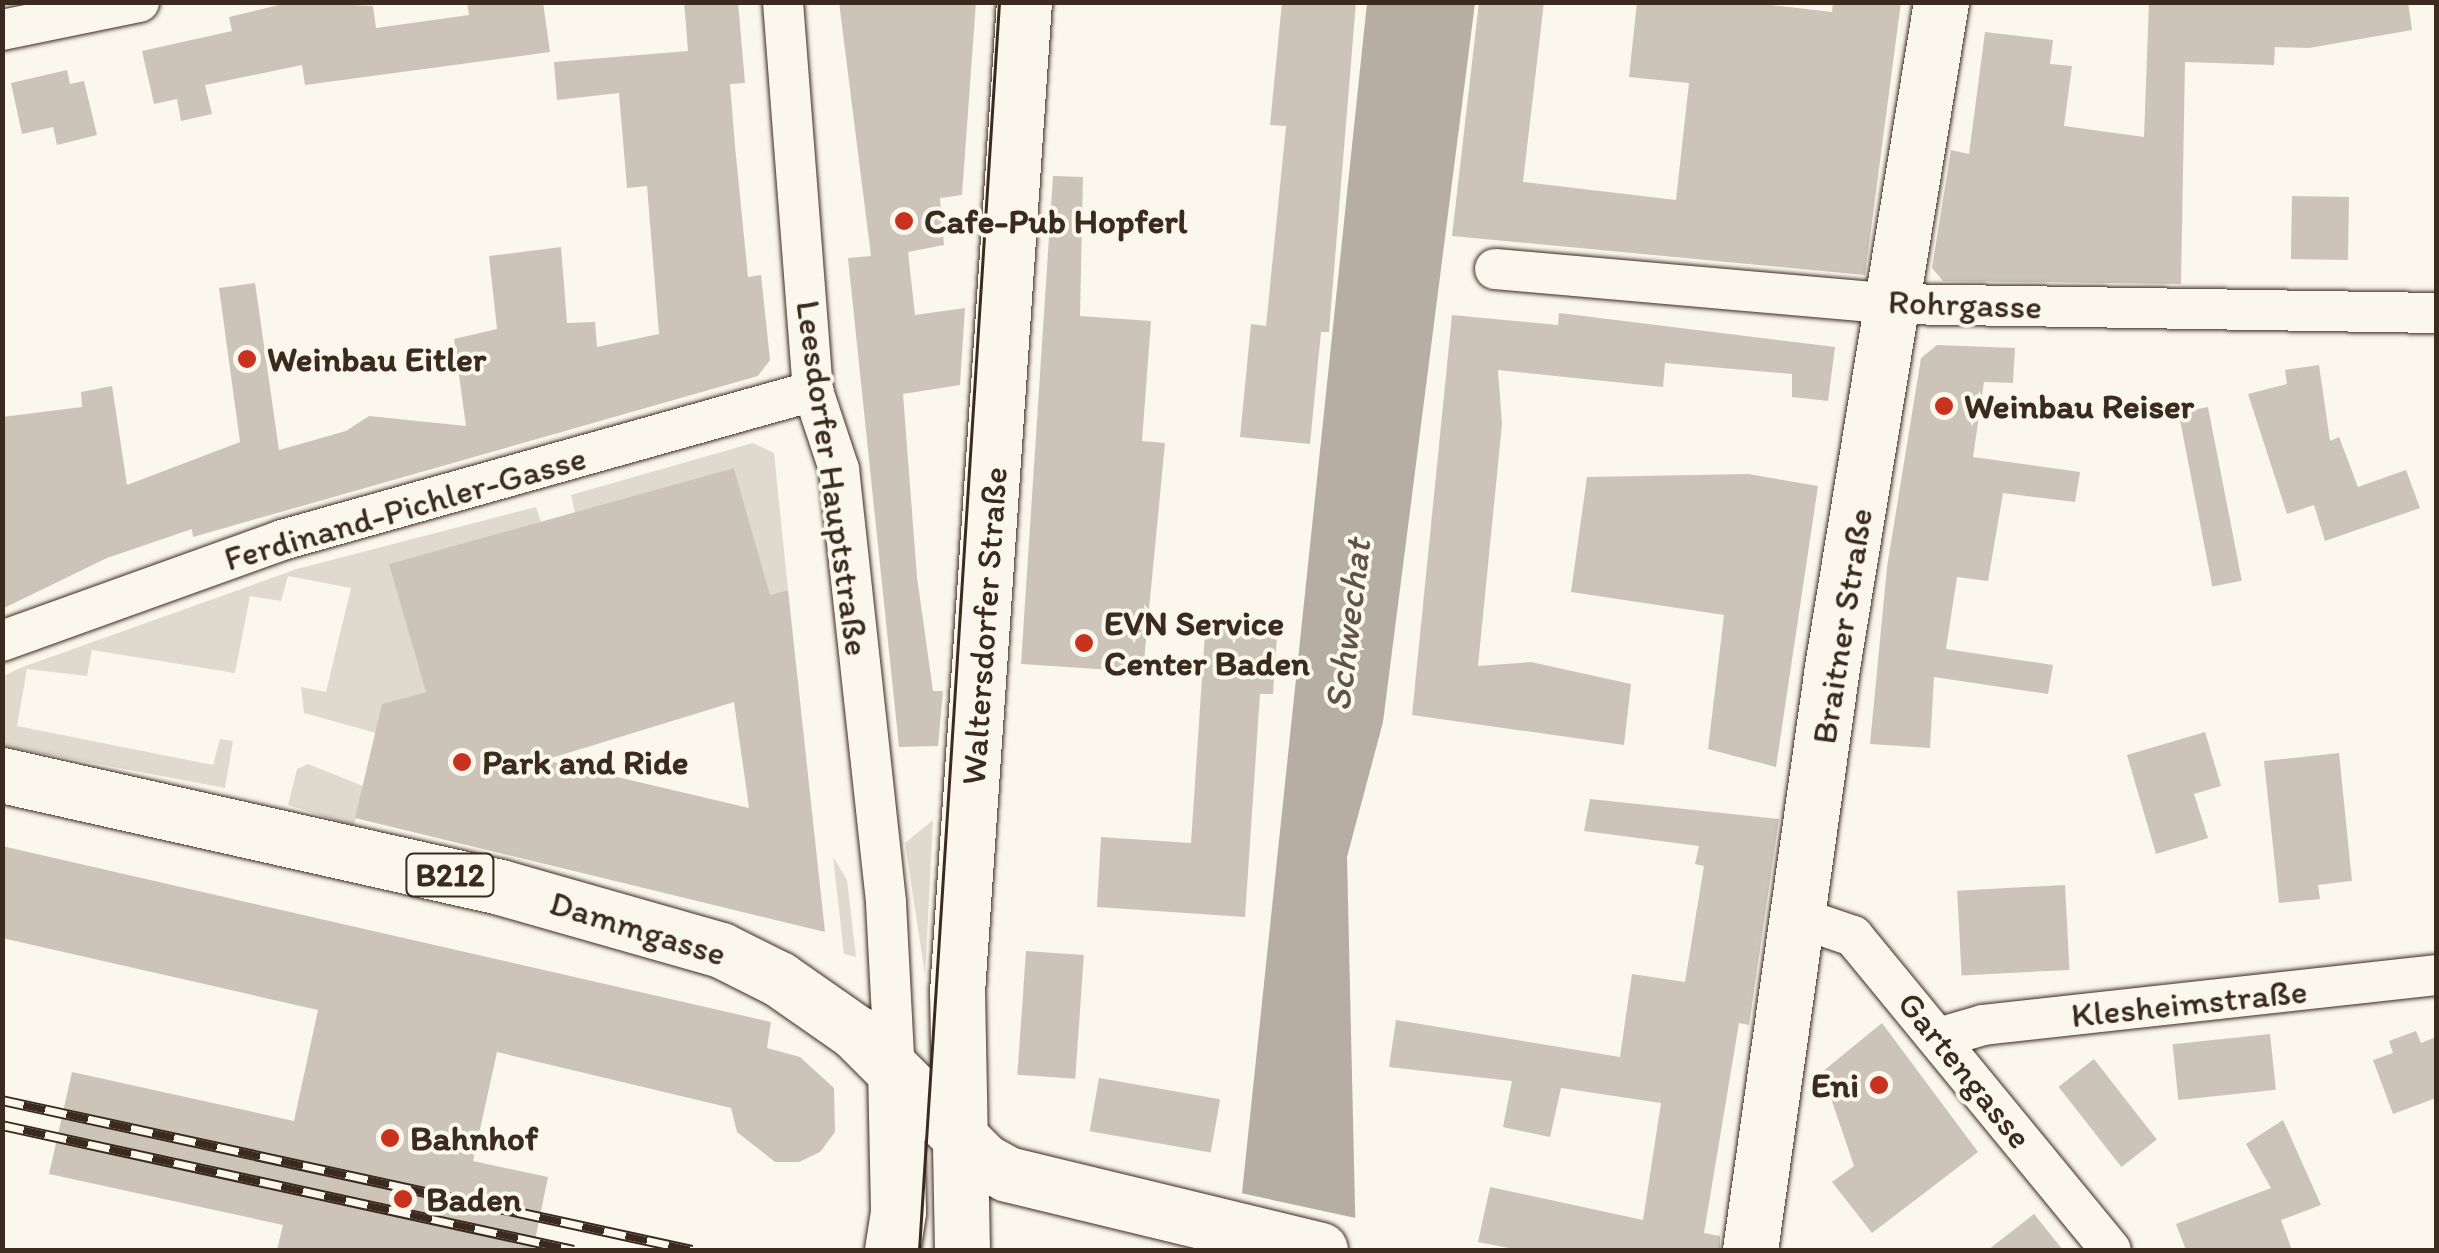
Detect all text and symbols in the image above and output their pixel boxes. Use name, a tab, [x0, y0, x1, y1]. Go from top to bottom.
place label: Cafe-Pub Hopferl	[924, 200, 1188, 242]
marker: Cafe-Pub Hopferl	[893, 210, 915, 232]
street label: Rohrgasse	[1887, 280, 2043, 328]
street label: Leesdorfer Hauptstraße	[787, 297, 879, 659]
place label: Weinbau Eitler	[267, 338, 487, 380]
marker: Weinbau Eitler	[236, 348, 258, 370]
place label: Weinbau Reiser	[1964, 385, 2194, 427]
marker: Weinbau Reiser	[1933, 395, 1955, 417]
street label: Ferdinand-Pichler-Gasse	[219, 436, 591, 580]
street label: Waltersdorfer Straße	[952, 465, 1016, 787]
street label: Braitner Straße	[1803, 505, 1881, 747]
water label: Schwechat	[1315, 536, 1381, 714]
place label: EVN Service Center Baden	[1104, 602, 1310, 684]
marker: EVN Service Center Baden	[1073, 632, 1095, 654]
place label: Park and Ride	[482, 741, 689, 783]
marker: Park and Ride	[451, 751, 473, 773]
road number: B212	[405, 848, 495, 902]
street label: Dammgasse	[545, 881, 731, 975]
street label: Klesheimstraße	[2069, 970, 2309, 1036]
street label: Gartengasse	[1889, 983, 2041, 1157]
place label: Eni	[1811, 1064, 1859, 1106]
marker: Eni	[1868, 1074, 1890, 1096]
place label: Bahnhof	[410, 1117, 538, 1159]
marker: Bahnhof	[379, 1127, 401, 1149]
place label: Baden	[426, 1178, 521, 1220]
marker: Baden	[390, 1186, 416, 1212]

